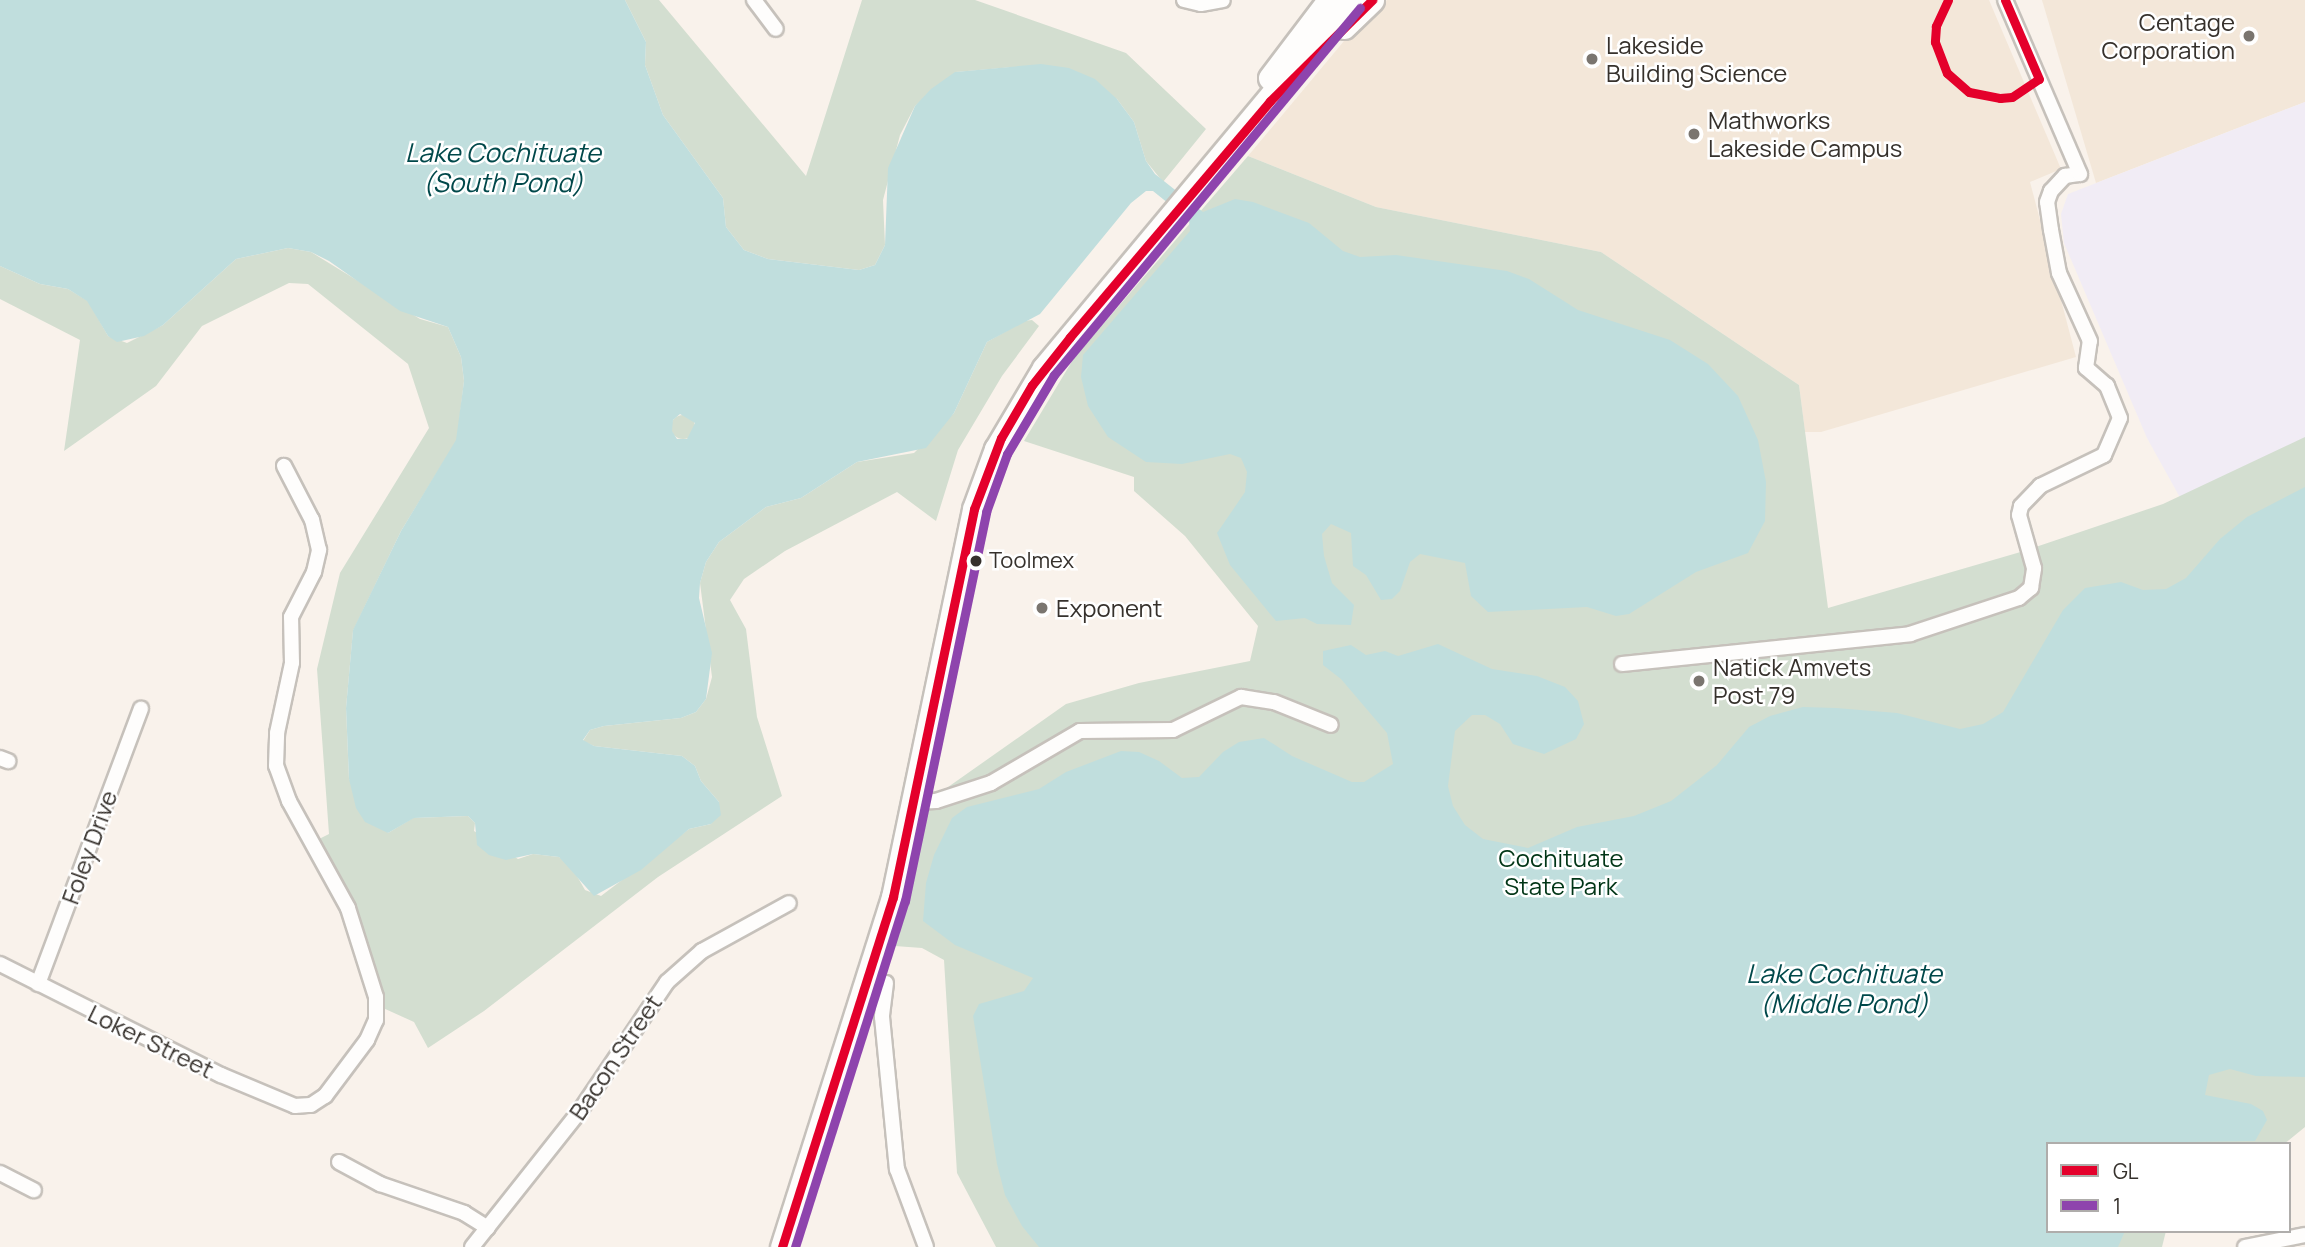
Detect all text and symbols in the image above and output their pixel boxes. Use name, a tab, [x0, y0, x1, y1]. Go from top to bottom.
place label: Centage Corporation	[2101, 8, 2235, 64]
marker: Centage Corporation	[2241, 28, 2257, 44]
place label: Lakeside Building Science	[1606, 31, 1787, 87]
marker: Lakeside Building Science	[1584, 51, 1600, 67]
place label: Mathworks Lakeside Campus	[1708, 106, 1902, 162]
marker: Mathworks Lakeside Campus	[1686, 126, 1702, 142]
water label: Lake Cochituate (South Pond)	[405, 137, 601, 198]
place label: Toolmex	[989, 548, 1074, 574]
marker: Toolmex	[969, 554, 983, 568]
place label: Exponent	[1056, 594, 1162, 622]
marker: Exponent	[1034, 600, 1050, 616]
place label: Natick Amvets Post 79	[1713, 653, 1871, 709]
marker: Natick Amvets Post 79	[1691, 673, 1707, 689]
street label: Foley Drive	[55, 786, 123, 908]
park label: Cochituate State Park	[1499, 844, 1623, 900]
water label: Lake Cochituate (Middle Pond)	[1746, 958, 1942, 1020]
street label: Bacon Street	[563, 989, 667, 1125]
street label: Loker Street	[84, 998, 218, 1084]
legend	[2046, 1142, 2291, 1233]
text: GL	[2113, 1157, 2139, 1185]
text: 1	[2113, 1192, 2121, 1220]

